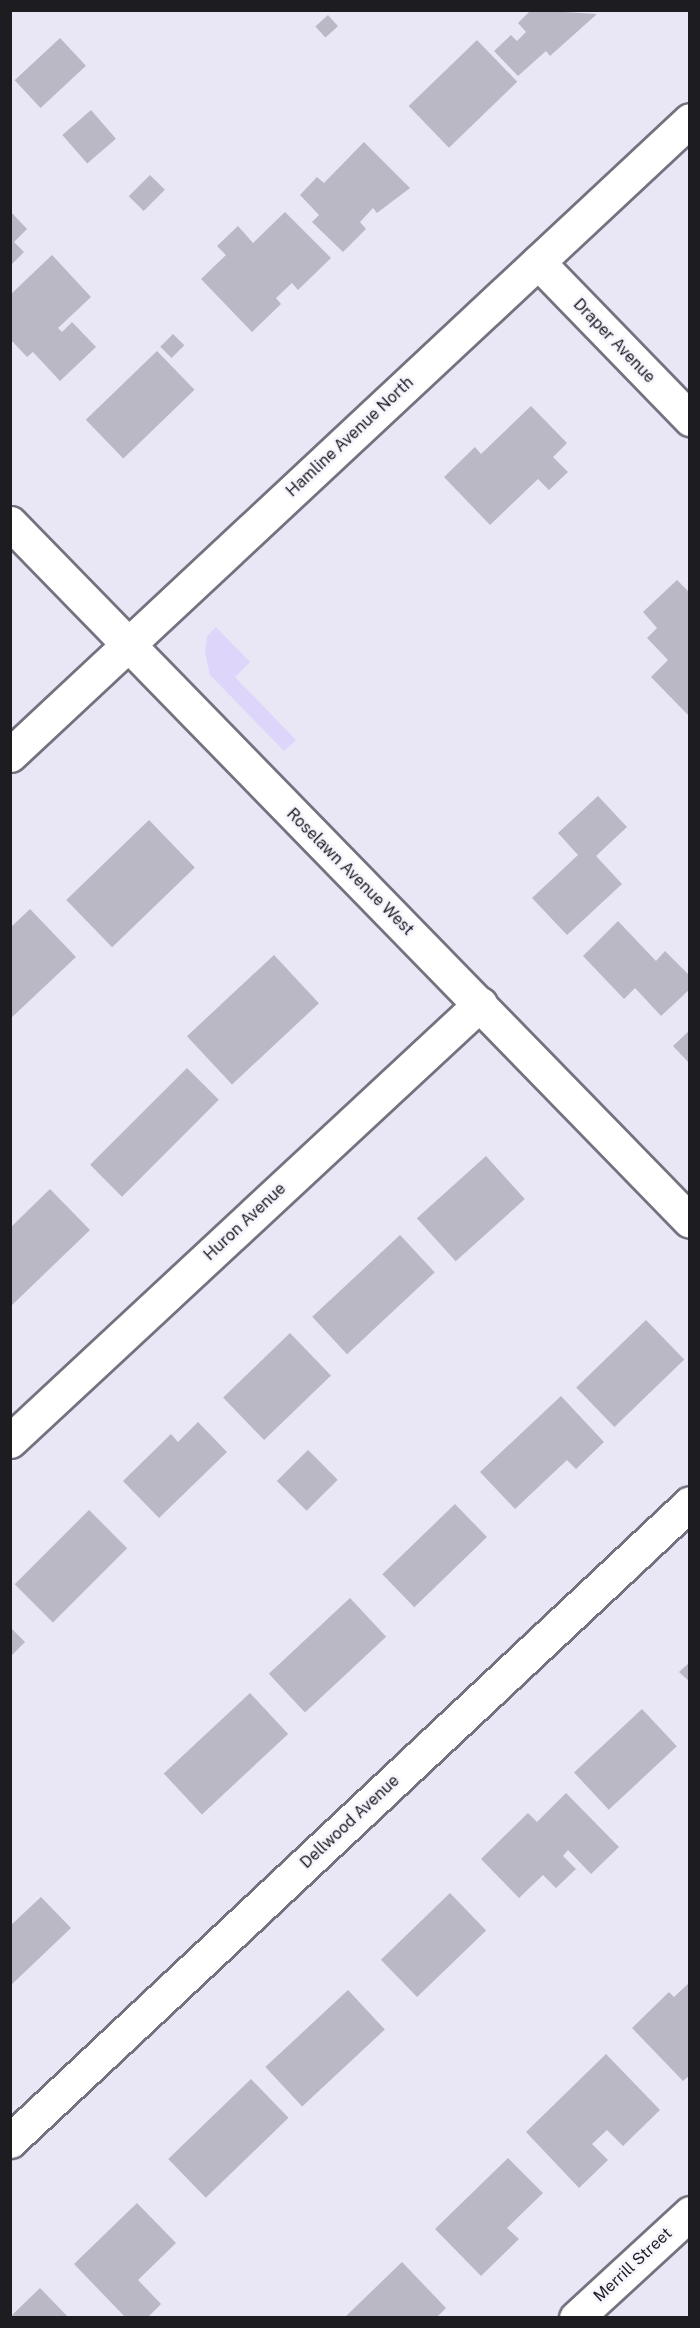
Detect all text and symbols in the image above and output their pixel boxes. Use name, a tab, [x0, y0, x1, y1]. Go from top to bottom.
street label: Draper Avenue	[569, 295, 659, 387]
street label: Hamline Avenue North	[282, 373, 418, 501]
street label: Roselawn Avenue West	[282, 804, 418, 940]
street label: Huron Avenue	[200, 1179, 290, 1265]
street label: Dellwood Avenue	[297, 1771, 403, 1873]
street label: Merrill Street	[590, 2224, 676, 2306]

